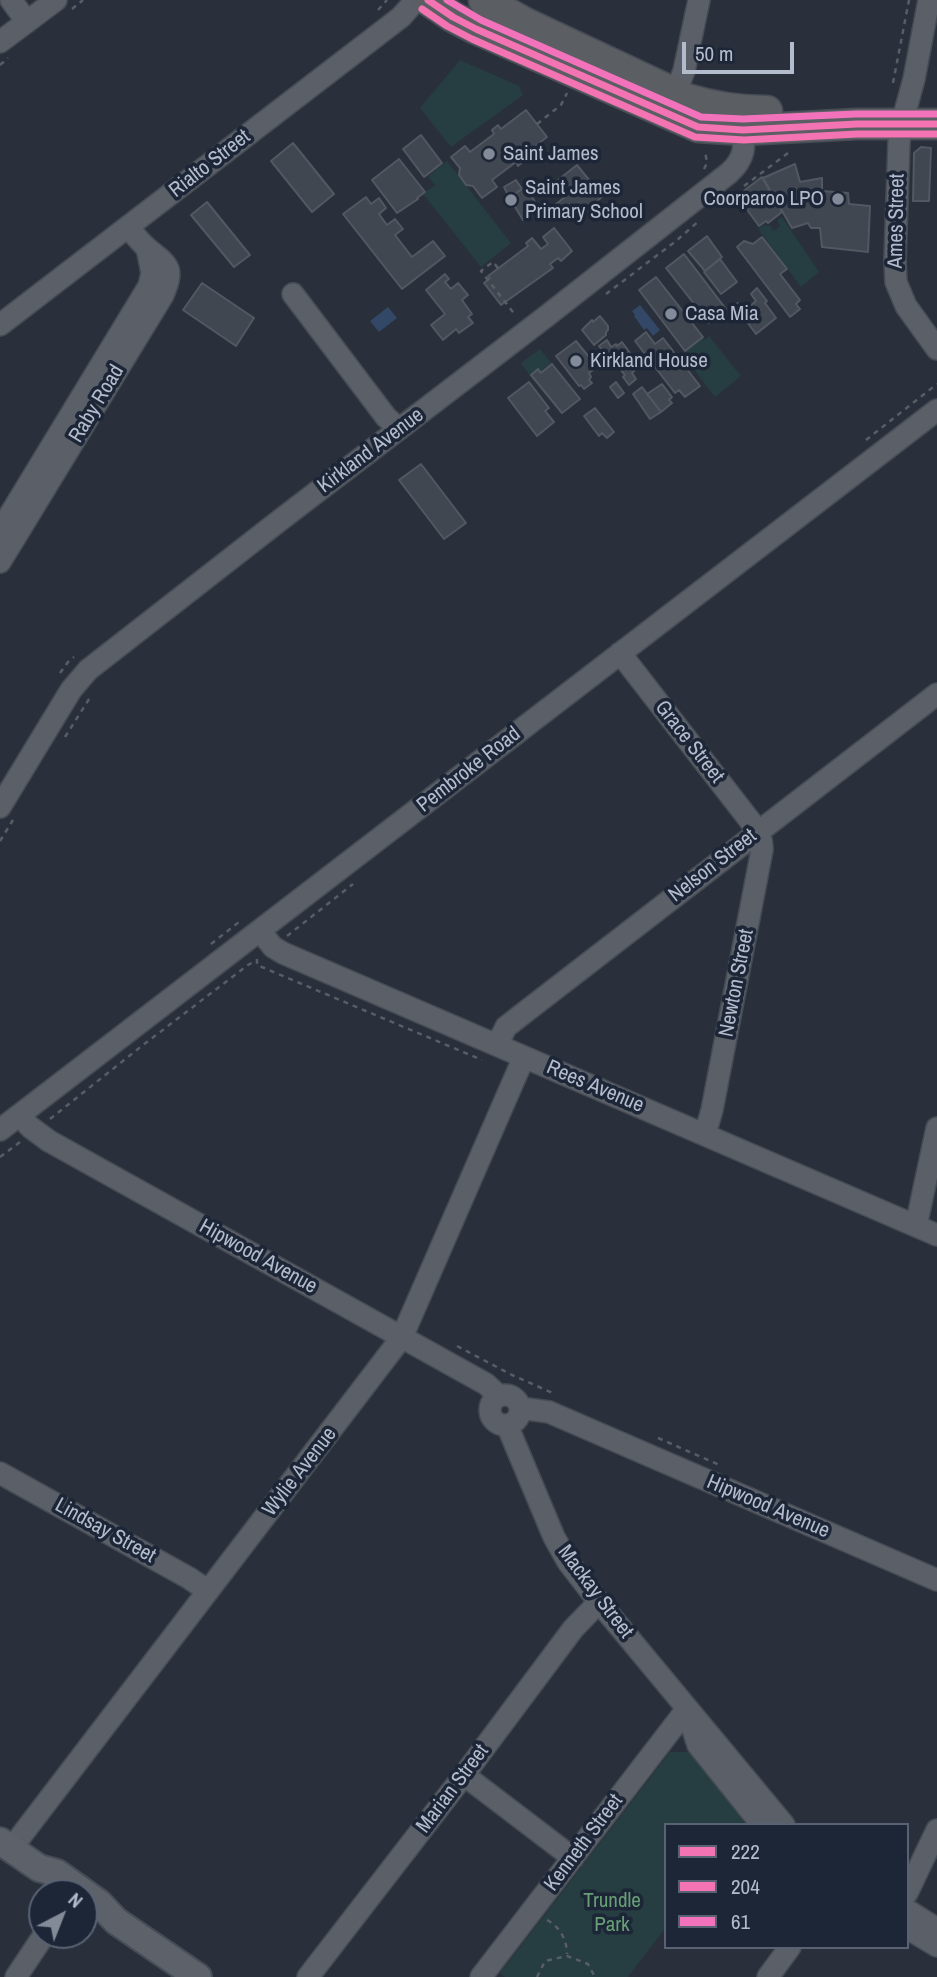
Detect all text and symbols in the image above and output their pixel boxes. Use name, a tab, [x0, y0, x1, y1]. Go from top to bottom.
scale bar	[685, 28, 797, 72]
text: 50 m	[695, 39, 733, 68]
street label: Rialto Street	[165, 125, 255, 203]
place label: Saint James	[503, 141, 599, 167]
marker: Saint James	[481, 146, 497, 162]
street label: Ames Street	[884, 173, 910, 269]
place label: Saint James Primary School	[525, 175, 643, 225]
place label: Coorparoo LPO	[703, 186, 824, 212]
marker: Coorparoo LPO	[830, 191, 846, 207]
marker: Saint James Primary School	[503, 192, 519, 208]
place label: Casa Mia	[685, 301, 759, 327]
marker: Casa Mia	[663, 306, 679, 322]
place label: Kirkland House	[590, 348, 708, 374]
marker: Kirkland House	[568, 353, 584, 369]
street label: Raby Road	[64, 361, 130, 447]
street label: Kirkland Avenue	[313, 403, 429, 499]
street label: Grace Street	[649, 696, 729, 788]
street label: Pembroke Road	[412, 722, 526, 818]
street label: Nelson Street	[664, 824, 762, 908]
street label: Newton Street	[714, 927, 760, 1039]
street label: Rees Avenue	[543, 1055, 647, 1119]
street label: Hipwood Avenue	[195, 1214, 321, 1300]
street label: Wylie Avenue	[258, 1423, 342, 1521]
street label: Hipwood Avenue	[703, 1470, 833, 1544]
street label: Lindsay Street	[50, 1493, 160, 1569]
street label: Mackay Street	[552, 1540, 638, 1644]
street label: Marian Street	[412, 1740, 494, 1838]
street label: Kenneth Street	[539, 1790, 629, 1896]
legend	[664, 1823, 909, 1949]
text: 222	[731, 1837, 760, 1866]
text: 204	[731, 1872, 760, 1901]
north arrow	[28, 1879, 98, 1949]
text: N	[63, 1886, 89, 1913]
park label: Trundle Park	[583, 1888, 641, 1938]
text: 61	[731, 1907, 750, 1936]

